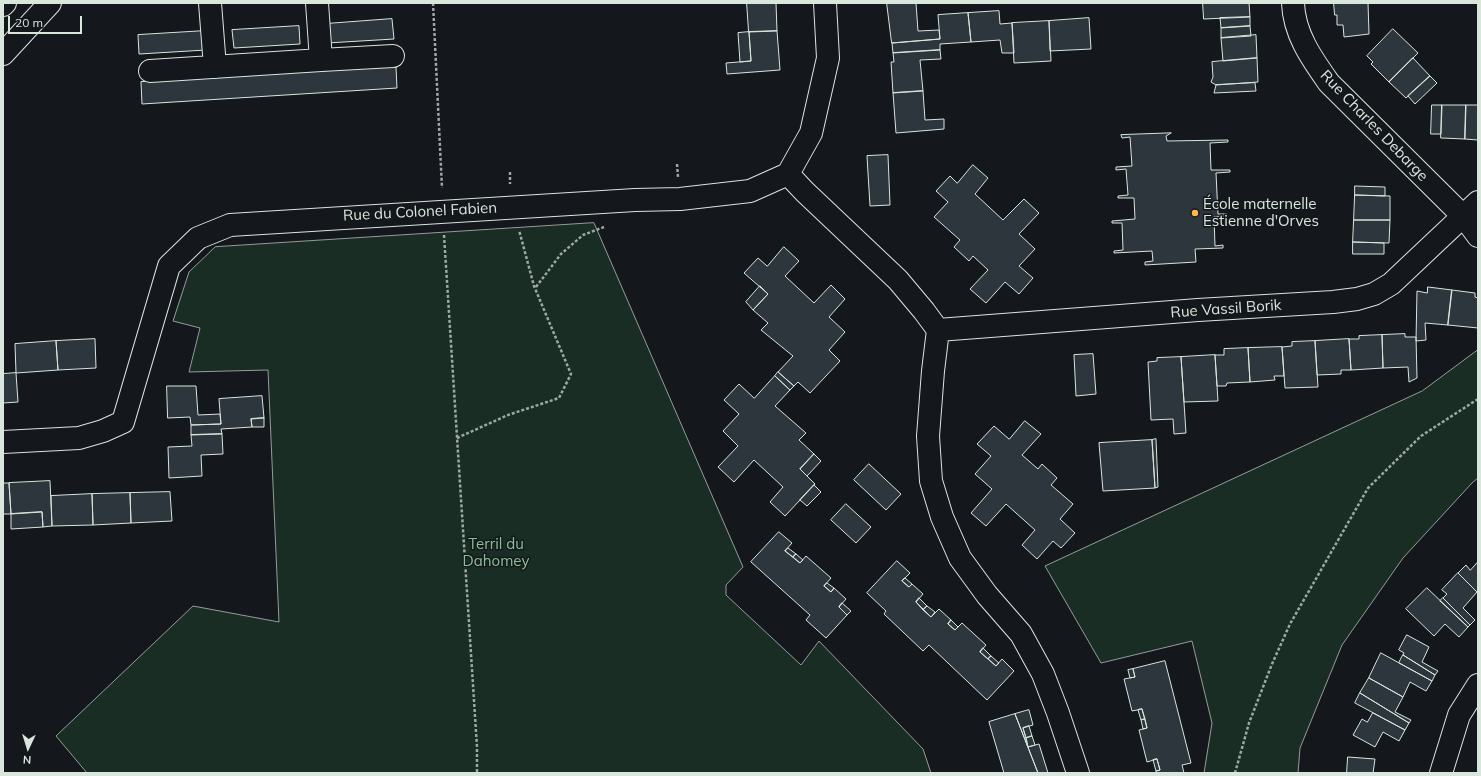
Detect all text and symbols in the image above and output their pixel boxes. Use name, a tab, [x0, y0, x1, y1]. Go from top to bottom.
scale bar	[10, 8, 84, 34]
text: 20 m	[15, 15, 43, 30]
street label: Rue Charles Debarge	[1316, 67, 1432, 185]
place label: École maternelle Estienne d'Orves	[1203, 195, 1319, 230]
street label: Rue du Colonel Fabien	[343, 199, 497, 225]
marker: École maternelle Estienne d'Orves	[1190, 208, 1200, 218]
street label: Rue Vassil Borik	[1170, 296, 1282, 322]
park label: Terril du Dahomey	[463, 535, 529, 570]
north arrow	[8, 728, 48, 768]
text: N	[23, 753, 32, 767]

